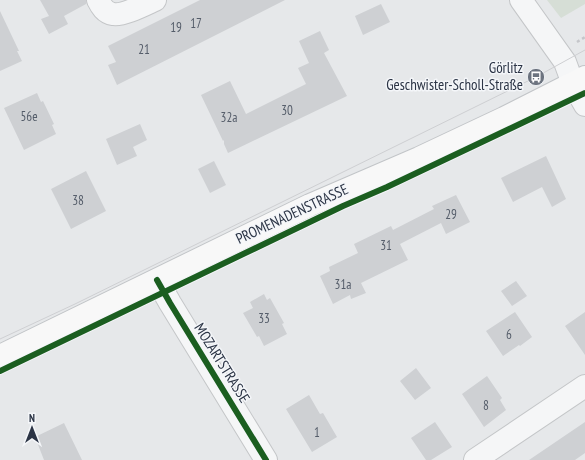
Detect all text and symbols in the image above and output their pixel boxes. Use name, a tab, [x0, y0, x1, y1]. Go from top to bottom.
house number: 17	[190, 15, 202, 32]
house number: 19	[170, 19, 182, 36]
house number: 21	[138, 41, 150, 58]
place label: Görlitz Geschwister-Scholl-Straße	[386, 58, 523, 94]
bus stop icon: Görlitz Geschwister-Scholl-Straße	[526, 67, 546, 87]
house number: 30	[281, 102, 293, 119]
house number: 56e	[20, 108, 38, 125]
house number: 32a	[221, 109, 237, 126]
street label: PROMENADENSTRASSE	[233, 179, 351, 248]
house number: 38	[72, 192, 84, 209]
house number: 29	[445, 206, 457, 223]
house number: 31	[380, 237, 392, 254]
house number: 31a	[335, 276, 351, 293]
house number: 33	[258, 310, 270, 327]
street label: MOZARTSTRASSE	[190, 319, 254, 406]
house number: 6	[506, 326, 512, 343]
house number: 8	[483, 397, 489, 414]
north arrow	[12, 408, 52, 448]
text: N	[29, 411, 35, 425]
house number: 1	[314, 424, 320, 441]

